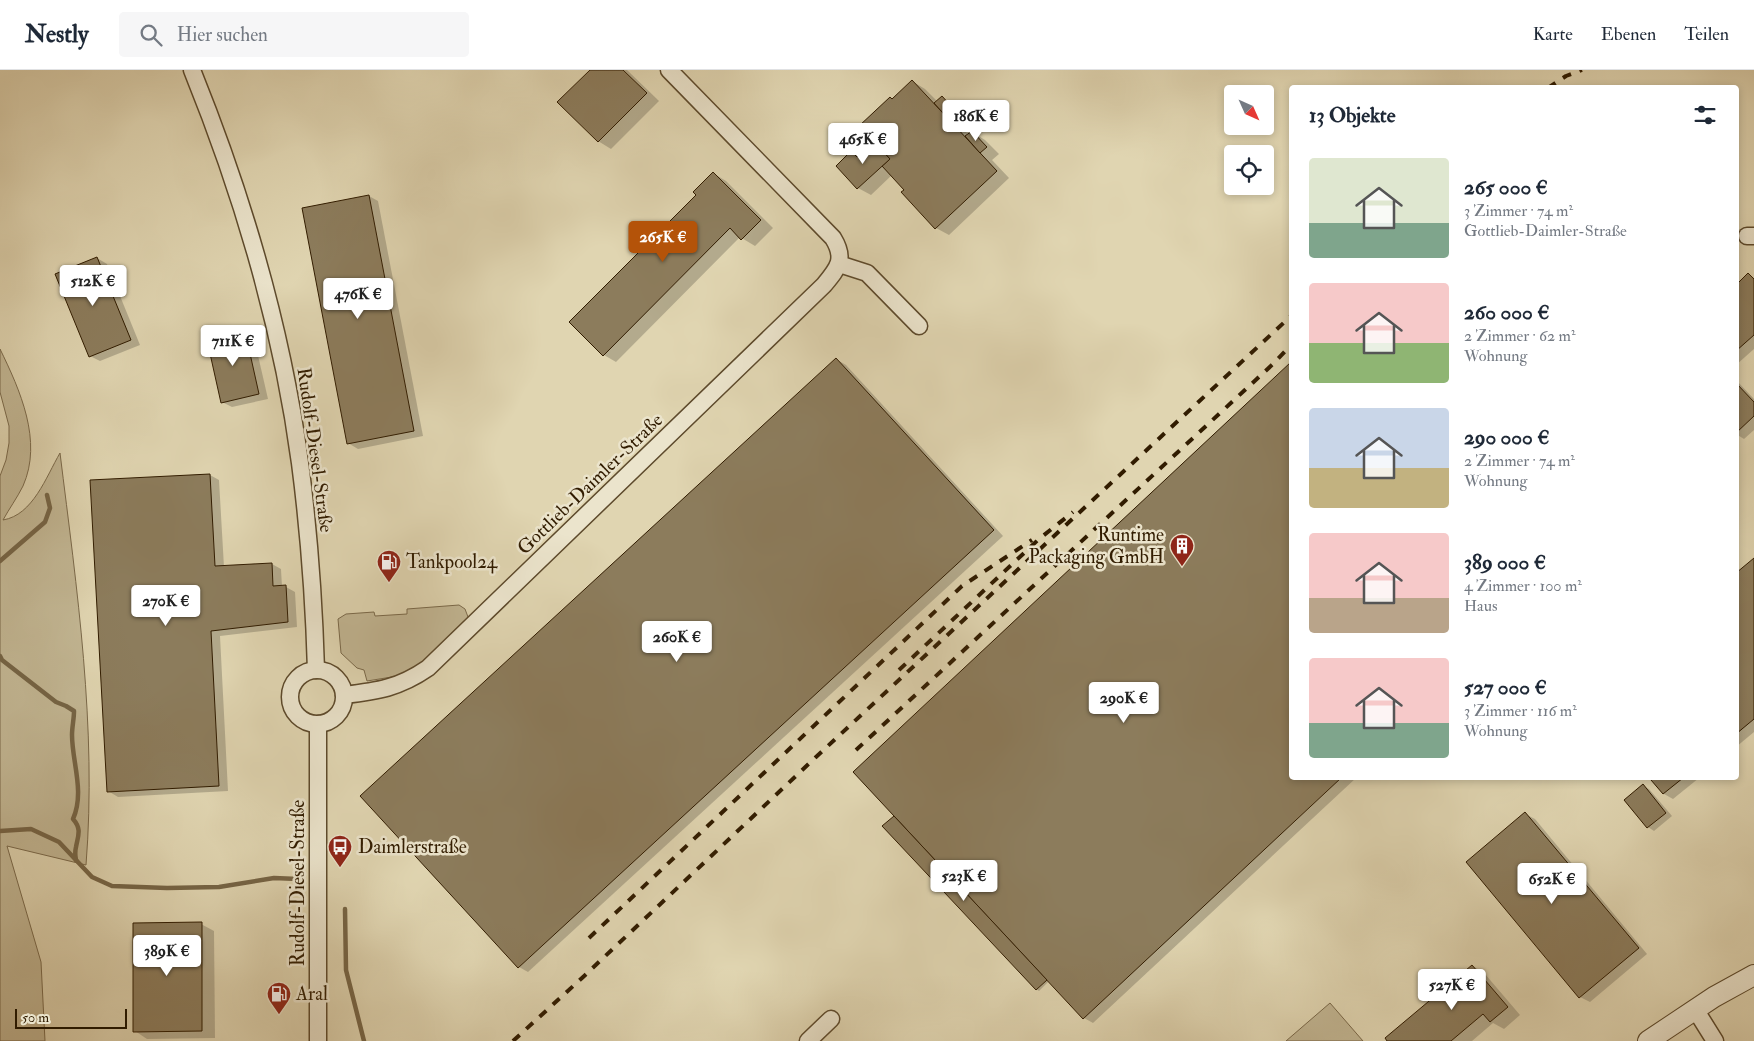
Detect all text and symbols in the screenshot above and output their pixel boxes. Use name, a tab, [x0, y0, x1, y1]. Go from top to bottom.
search box	[119, 12, 469, 57]
text: Nestly	[25, 19, 89, 50]
icon: search	[137, 21, 165, 49]
text: Hier suchen	[177, 23, 268, 47]
text: Karte	[1533, 23, 1573, 46]
text: Ebenen	[1601, 23, 1656, 46]
text: Teilen	[1684, 23, 1729, 46]
north arrow	[1224, 85, 1274, 135]
map controls	[1224, 85, 1274, 195]
pin: 186K €	[935, 100, 1017, 142]
icon: filters	[1691, 101, 1719, 129]
text: 13 Objekte	[1309, 102, 1395, 129]
text: 186K €	[953, 106, 999, 126]
pin: 465K €	[822, 122, 904, 165]
text: 465K €	[839, 129, 887, 149]
button: locate	[1224, 145, 1274, 195]
text: 265 000 €	[1464, 174, 1548, 201]
icon: home	[1349, 178, 1409, 238]
text: 3 Zimmer · 74 m²	[1464, 201, 1573, 221]
pin: 265K €	[622, 220, 704, 263]
text: Gottlieb-Daimler-Straße	[1464, 221, 1627, 241]
text: 265K €	[639, 227, 687, 247]
pin: 512K €	[52, 264, 134, 307]
text: 512K €	[71, 271, 115, 291]
pin: 476K €	[317, 278, 399, 320]
text: 476K €	[334, 284, 382, 304]
text: 260 000 €	[1464, 299, 1549, 326]
icon: home	[1349, 303, 1409, 363]
pin: 711K €	[192, 324, 274, 367]
text: 2 Zimmer · 62 m²	[1464, 326, 1576, 346]
text: 711K €	[212, 331, 254, 351]
text: Wohnung	[1464, 346, 1527, 366]
street label: Rudolf-Diesel-Straße	[292, 366, 338, 534]
street label: Gottlieb-Daimler-Straße	[512, 408, 668, 560]
text: 290 000 €	[1464, 424, 1550, 451]
icon: home	[1349, 428, 1409, 488]
text: 2 Zimmer · 74 m²	[1464, 451, 1575, 471]
text: Wohnung	[1464, 471, 1527, 491]
place label: Runtime Packaging GmbH	[1028, 523, 1164, 569]
building icon: Runtime Packaging GmbH	[1169, 533, 1195, 567]
fuel station icon: Tankpool24	[376, 549, 402, 583]
text: 389 000 €	[1464, 549, 1546, 576]
place label: Tankpool24	[406, 550, 498, 575]
icon: home	[1349, 553, 1409, 613]
text: 4 Zimmer · 100 m²	[1464, 576, 1582, 596]
pin: 270K €	[125, 584, 207, 627]
text: 270K €	[142, 591, 190, 611]
text: Haus	[1464, 596, 1497, 616]
pin: 260K €	[636, 620, 718, 663]
text: 260K €	[653, 627, 701, 647]
text: 527 000 €	[1464, 674, 1547, 701]
icon: home	[1349, 678, 1409, 738]
pin: 290K €	[1083, 682, 1165, 724]
text: 290K €	[1100, 688, 1148, 708]
text: 3 Zimmer · 116 m²	[1464, 701, 1577, 721]
text: Wohnung	[1464, 721, 1527, 741]
street label: Rudolf-Diesel-Straße	[286, 800, 310, 966]
bus stop icon: Daimlerstraße	[327, 834, 353, 868]
place label: Daimlerstraße	[358, 835, 467, 859]
pin: 523K €	[923, 860, 1005, 902]
pin: 652K €	[1511, 862, 1593, 905]
text: 523K €	[941, 866, 987, 886]
text: 652K €	[1528, 869, 1576, 889]
pin: 389K €	[126, 934, 208, 977]
text: 389K €	[144, 941, 190, 961]
pin: 527K €	[1411, 968, 1493, 1011]
text: 527K €	[1429, 975, 1475, 995]
fuel station icon: Aral	[266, 981, 292, 1015]
place label: Aral	[295, 982, 328, 1006]
scale bar	[15, 1006, 128, 1029]
text: 50 m	[22, 1009, 49, 1026]

